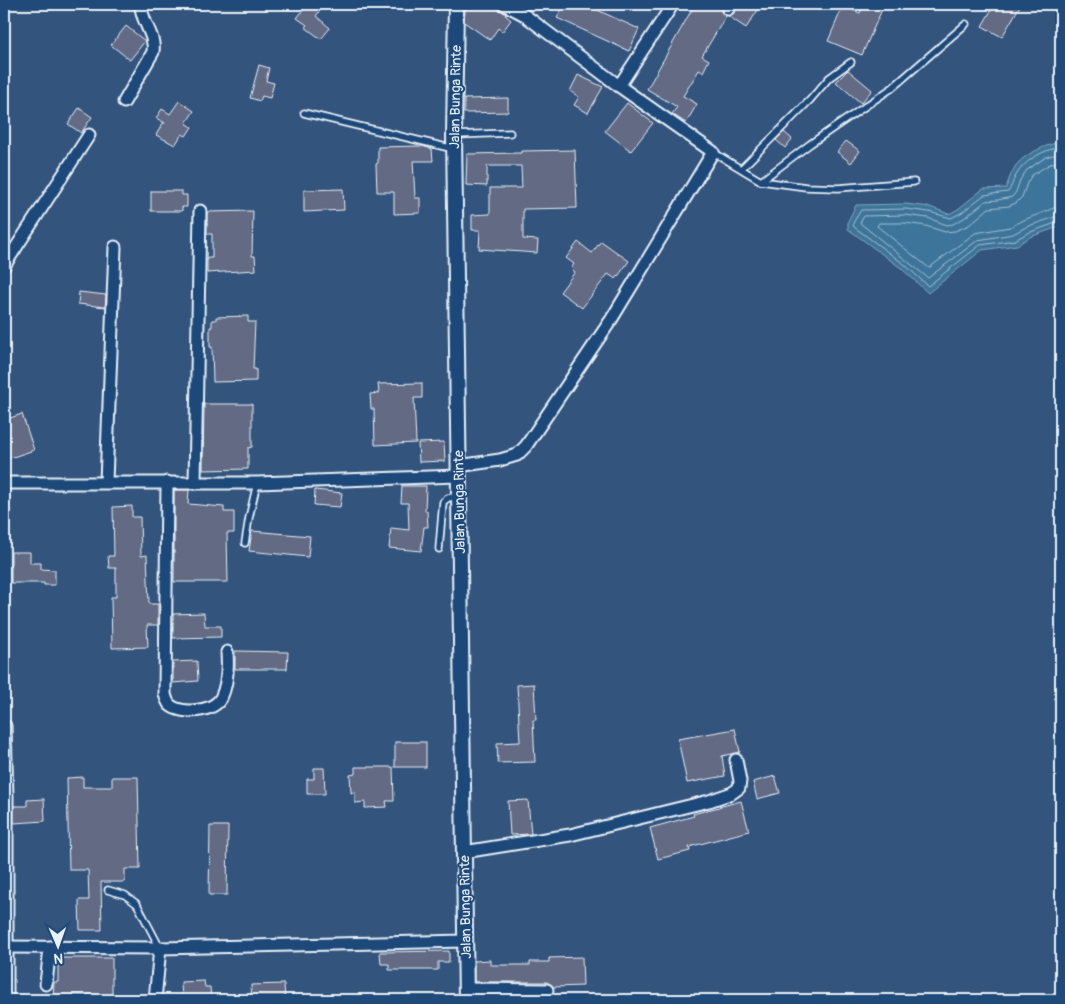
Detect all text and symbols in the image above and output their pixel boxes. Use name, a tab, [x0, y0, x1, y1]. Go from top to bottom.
street label: Jalan Bunga Rinte	[446, 45, 465, 149]
street label: Jalan Bunga Rinte	[450, 450, 469, 554]
street label: Jalan Bunga Rinte	[456, 855, 475, 959]
north arrow	[32, 922, 82, 972]
text: N	[53, 950, 63, 967]

